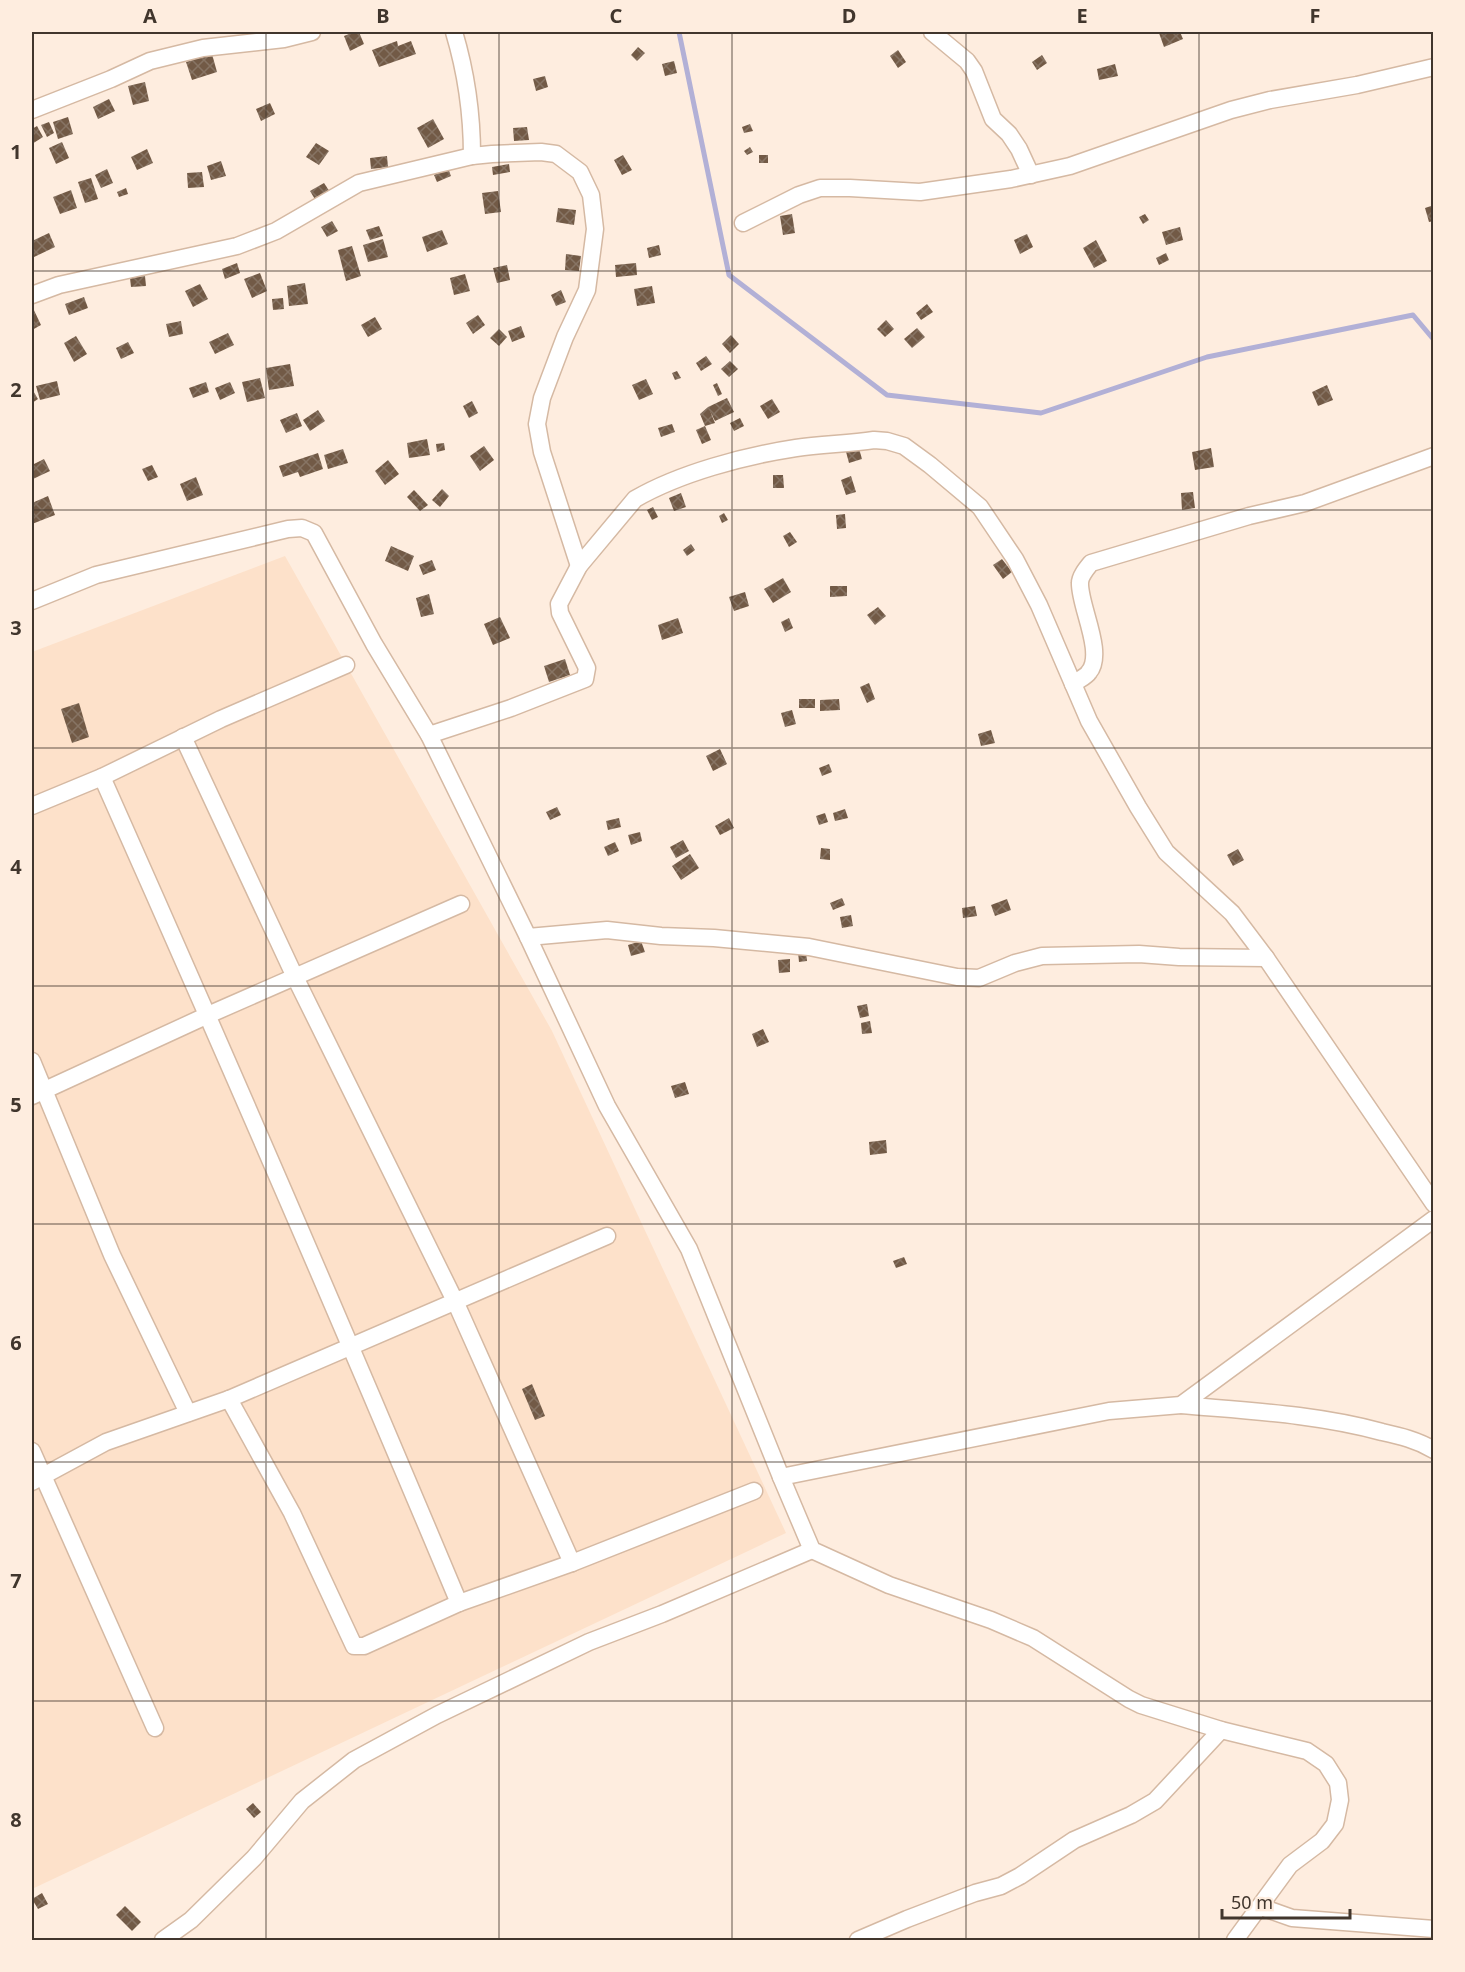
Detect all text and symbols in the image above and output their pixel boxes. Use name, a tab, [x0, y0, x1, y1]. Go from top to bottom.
text: A	[143, 2, 157, 29]
text: B	[376, 2, 390, 29]
text: C	[610, 2, 623, 29]
text: D	[842, 2, 856, 29]
text: E	[1076, 2, 1088, 29]
text: F	[1310, 2, 1320, 29]
text: 1	[10, 138, 22, 165]
text: 2	[10, 376, 22, 403]
text: 3	[10, 614, 22, 641]
text: 4	[10, 853, 22, 880]
text: 5	[10, 1091, 22, 1118]
text: 6	[10, 1329, 22, 1356]
text: 7	[10, 1567, 22, 1594]
text: 8	[10, 1806, 22, 1833]
scale bar	[1222, 1882, 1350, 1920]
text: 50 m	[1231, 1890, 1273, 1914]

